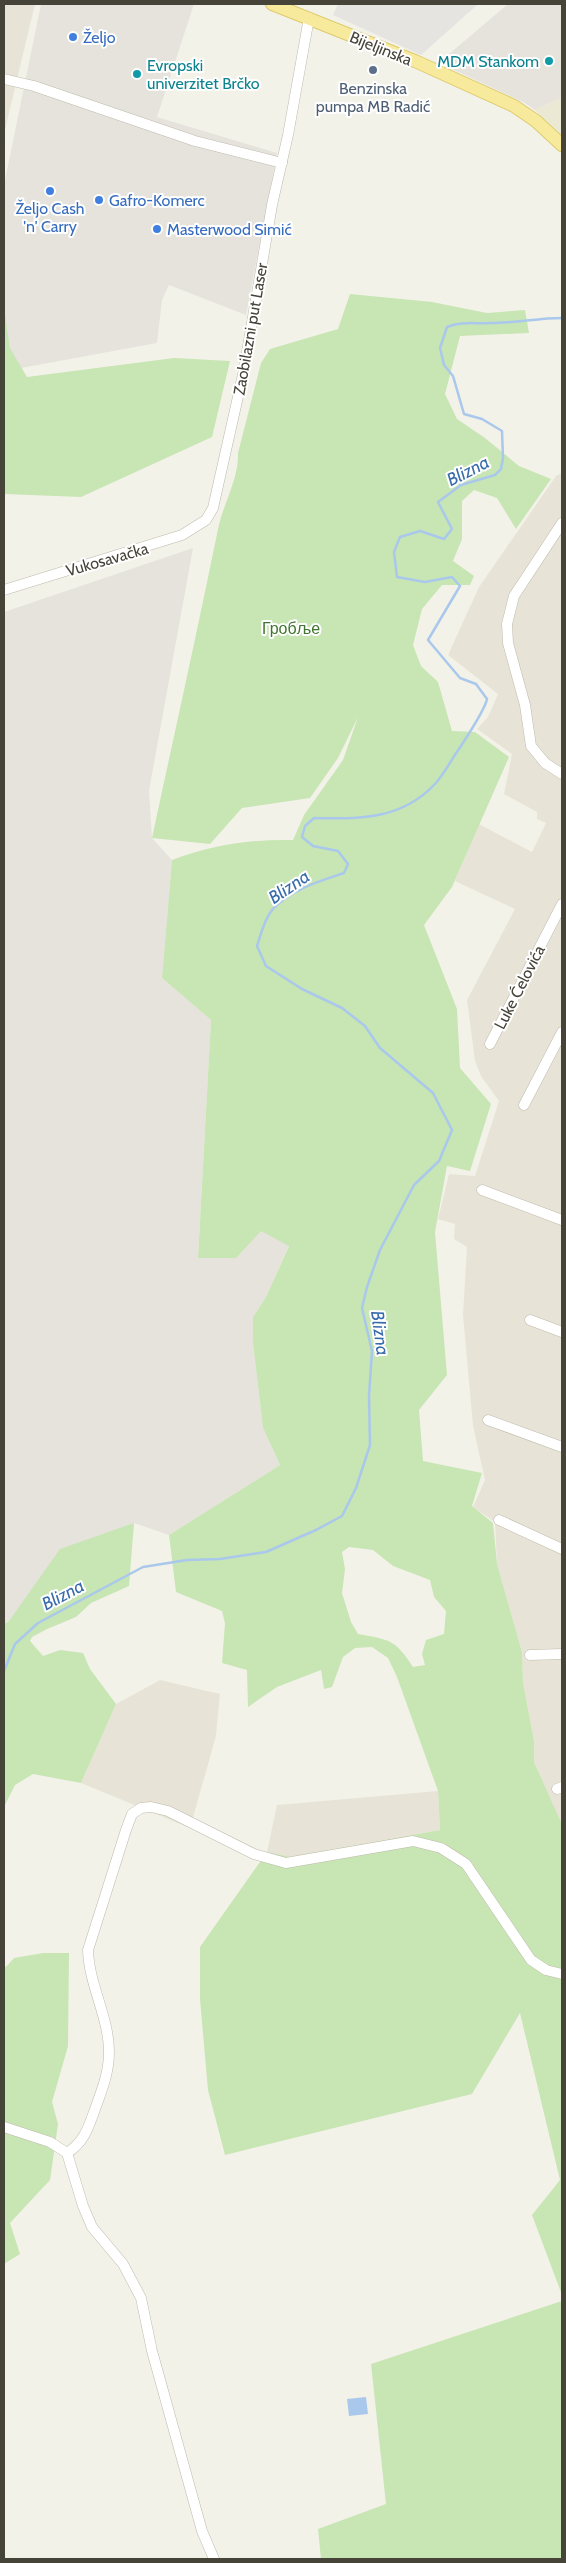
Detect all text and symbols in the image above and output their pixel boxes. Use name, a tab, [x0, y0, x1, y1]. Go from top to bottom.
street label: Bijeljinska	[347, 27, 415, 70]
place label: Željo	[83, 28, 116, 47]
marker: Željo	[67, 31, 79, 43]
place label: MDM Stankom	[437, 52, 539, 71]
marker: MDM Stankom	[543, 55, 555, 67]
place label: Evropski univerzitet Brčko	[147, 56, 260, 93]
marker: Benzinska pumpa MB Radić	[367, 64, 379, 76]
marker: Evropski univerzitet Brčko	[131, 68, 143, 80]
place label: Benzinska pumpa MB Radić	[316, 79, 430, 116]
marker: Željo Cash 'n' Carry	[44, 185, 56, 197]
place label: Gafro-Komerc	[109, 191, 205, 210]
marker: Gafro-Komerc	[93, 194, 105, 206]
place label: Željo Cash 'n' Carry	[16, 199, 84, 236]
place label: Masterwood Simić	[167, 220, 292, 239]
marker: Masterwood Simić	[151, 223, 163, 235]
street label: Zaobilazni put Laser	[229, 260, 272, 397]
water label: Blizna	[443, 451, 493, 491]
street label: Vukosavačka	[64, 539, 151, 580]
park label: Гробље	[262, 619, 320, 638]
water label: Blizna	[264, 865, 314, 909]
street label: Luke Ćelovića	[490, 942, 549, 1032]
water label: Blizna	[366, 1309, 394, 1357]
water label: Blizna	[38, 1575, 88, 1615]

